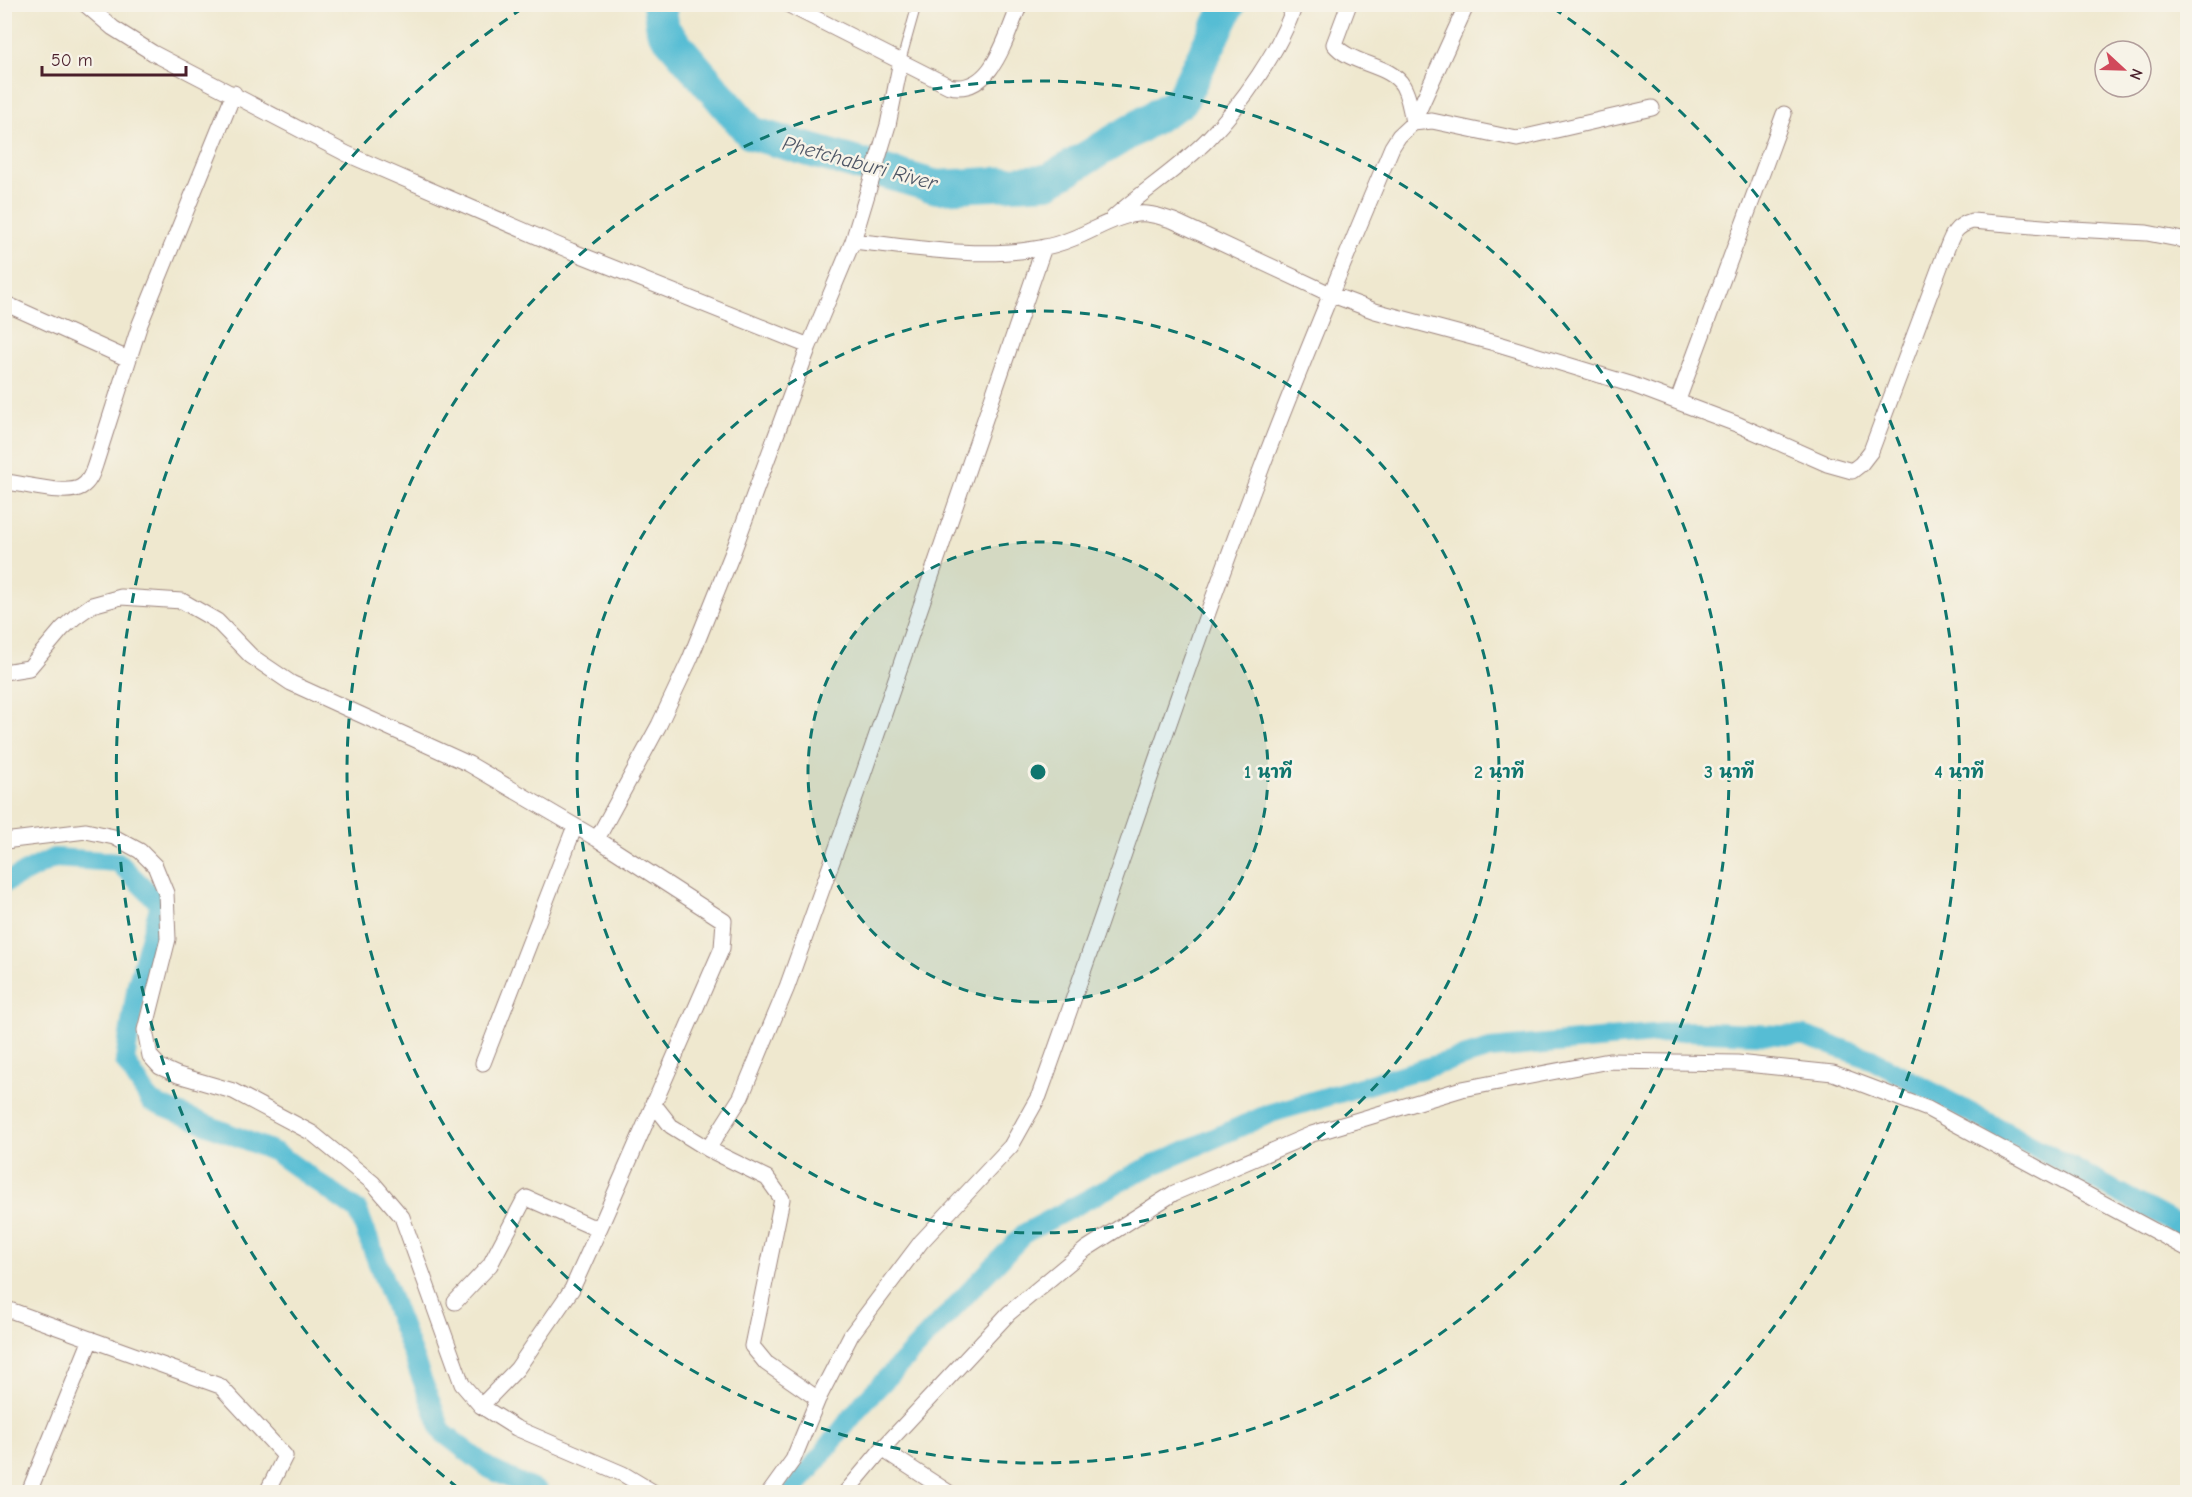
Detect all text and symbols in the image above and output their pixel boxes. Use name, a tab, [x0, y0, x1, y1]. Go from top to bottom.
scale bar	[42, 39, 186, 77]
north arrow	[2093, 39, 2153, 99]
text: 50 m	[51, 50, 93, 71]
text: N	[2126, 66, 2146, 82]
water label: Phetchaburi River	[780, 131, 942, 196]
text: 1 นาที	[1244, 760, 1292, 783]
text: 2 นาที	[1474, 760, 1524, 783]
text: 3 นาที	[1704, 760, 1754, 783]
text: 4 นาที	[1934, 760, 1984, 783]
centre of rings	[1028, 762, 1048, 782]

